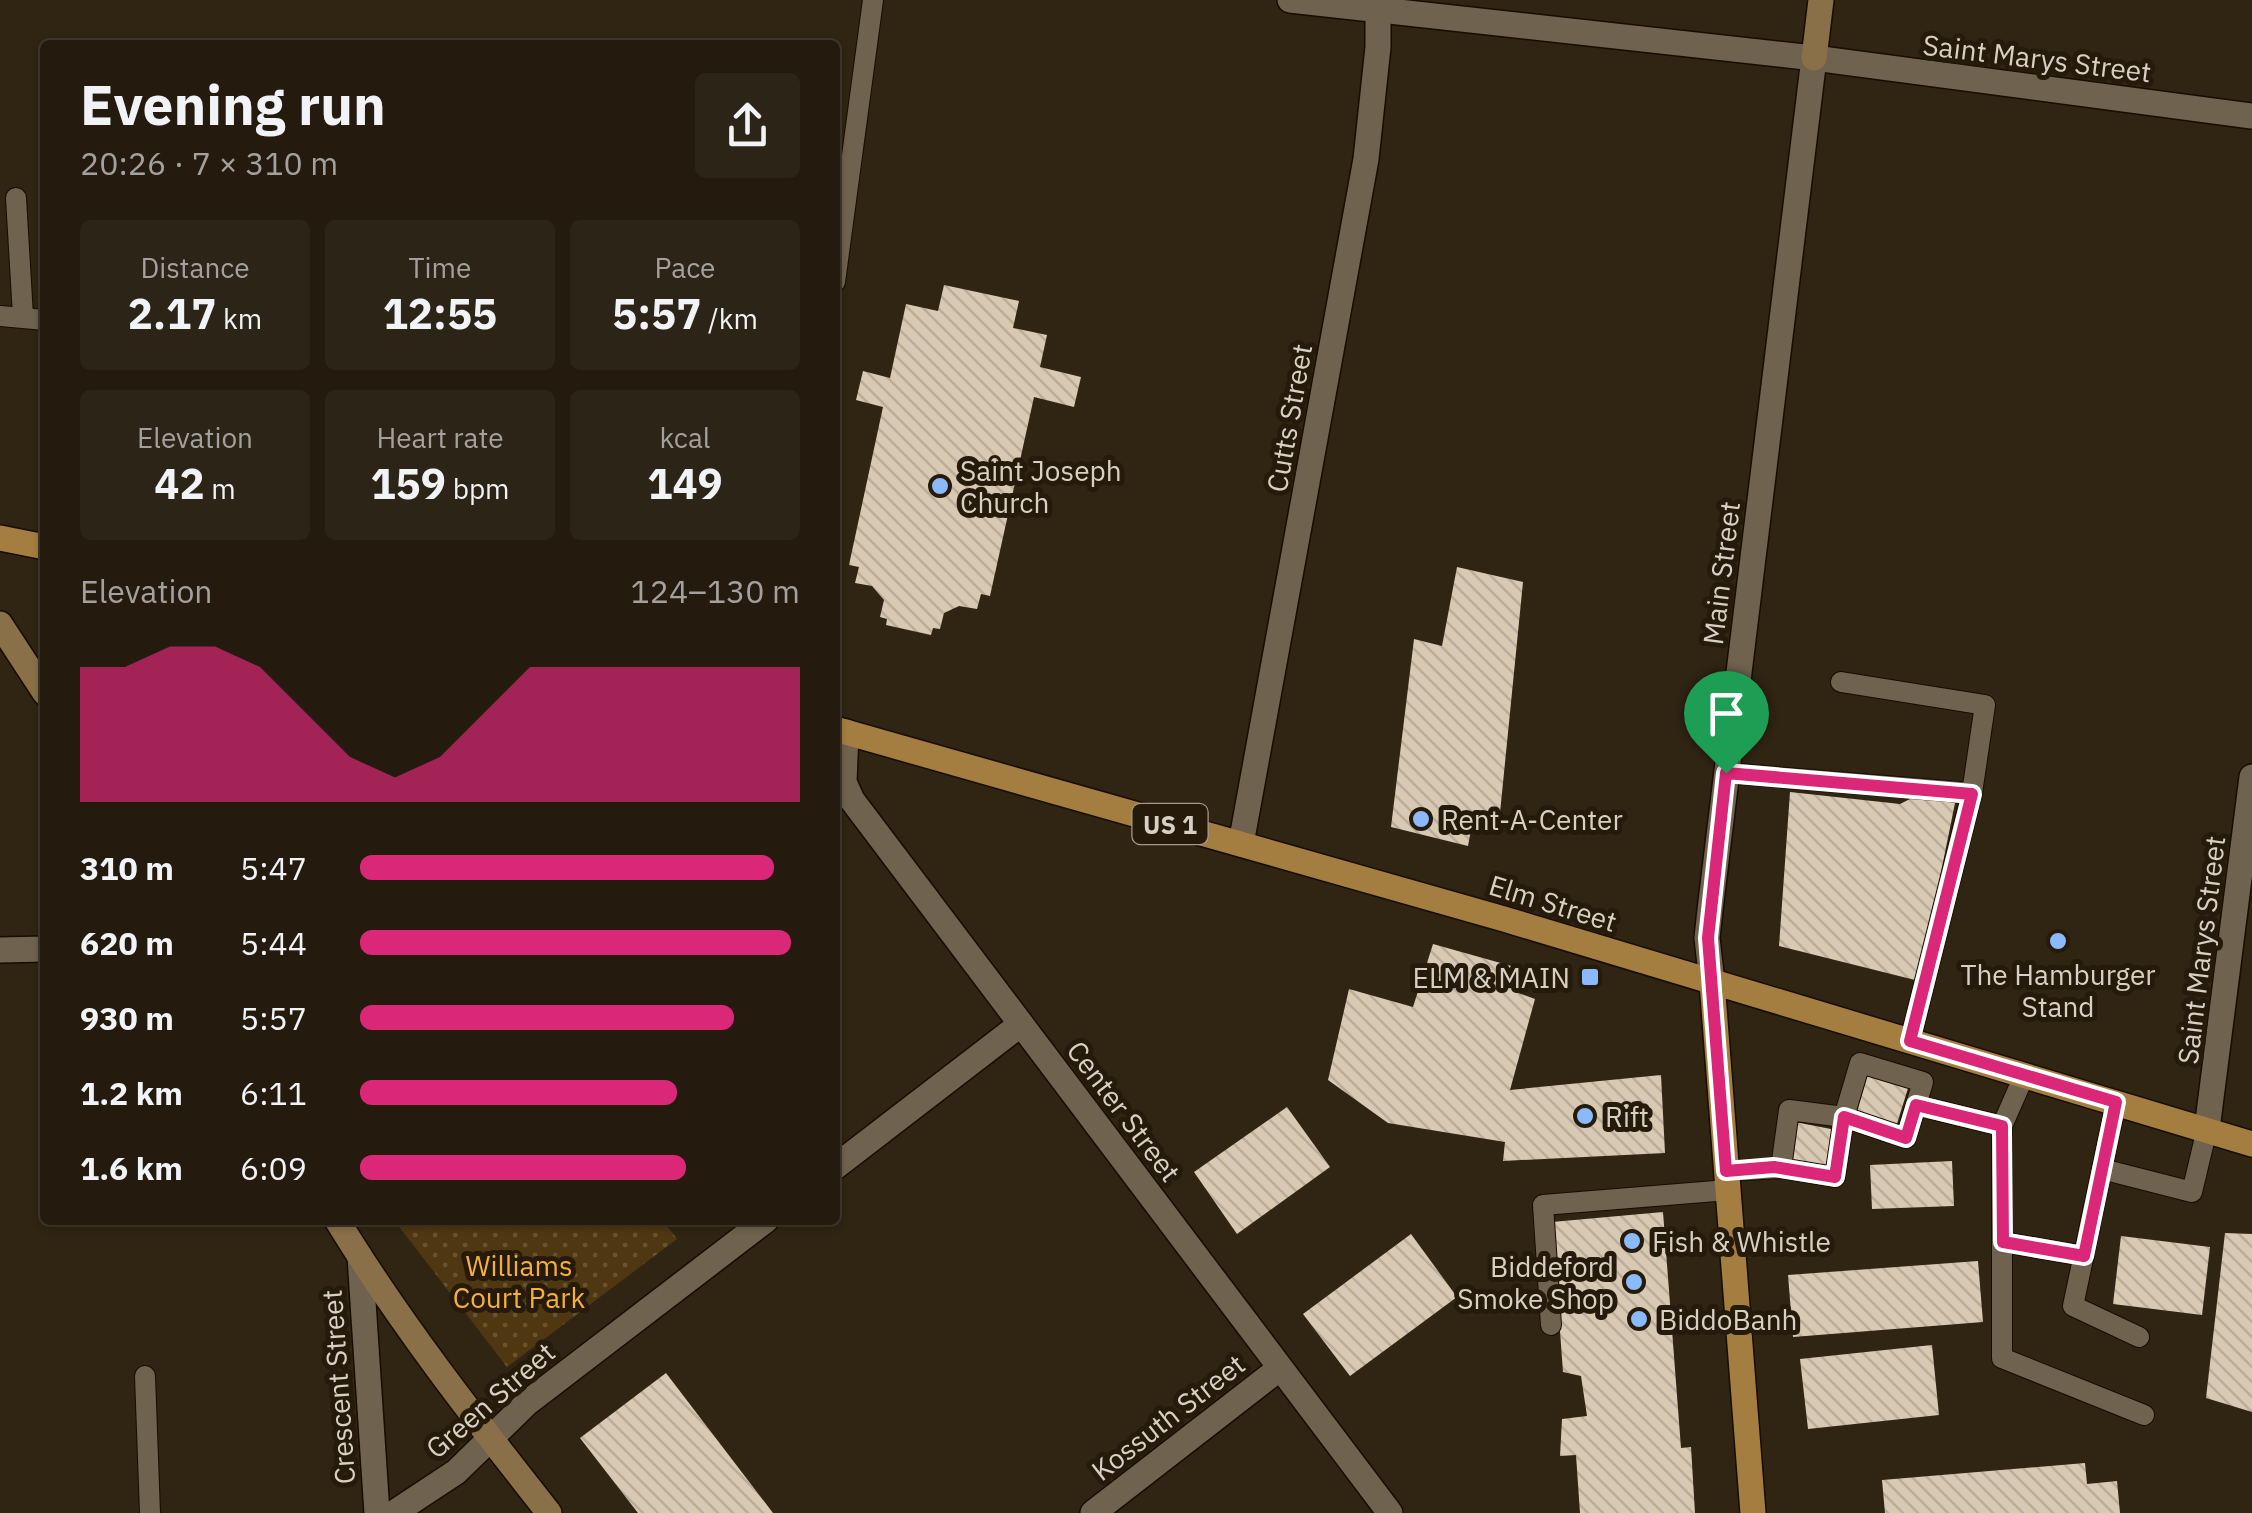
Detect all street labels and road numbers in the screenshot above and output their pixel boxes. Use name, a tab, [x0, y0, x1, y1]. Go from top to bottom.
street label: Saint Marys Street	[1921, 26, 2153, 90]
street label: Cutts Street	[1258, 341, 1320, 495]
street label: Main Street	[1694, 499, 1748, 647]
road number: US 1	[1132, 804, 1208, 844]
street label: Saint Marys Street	[2169, 834, 2233, 1066]
street label: Elm Street	[1485, 866, 1621, 940]
street label: Center Street	[1059, 1033, 1189, 1189]
street label: Crescent Street	[313, 1288, 363, 1486]
street label: Green Street	[418, 1334, 562, 1466]
street label: Kossuth Street	[1084, 1346, 1252, 1488]

